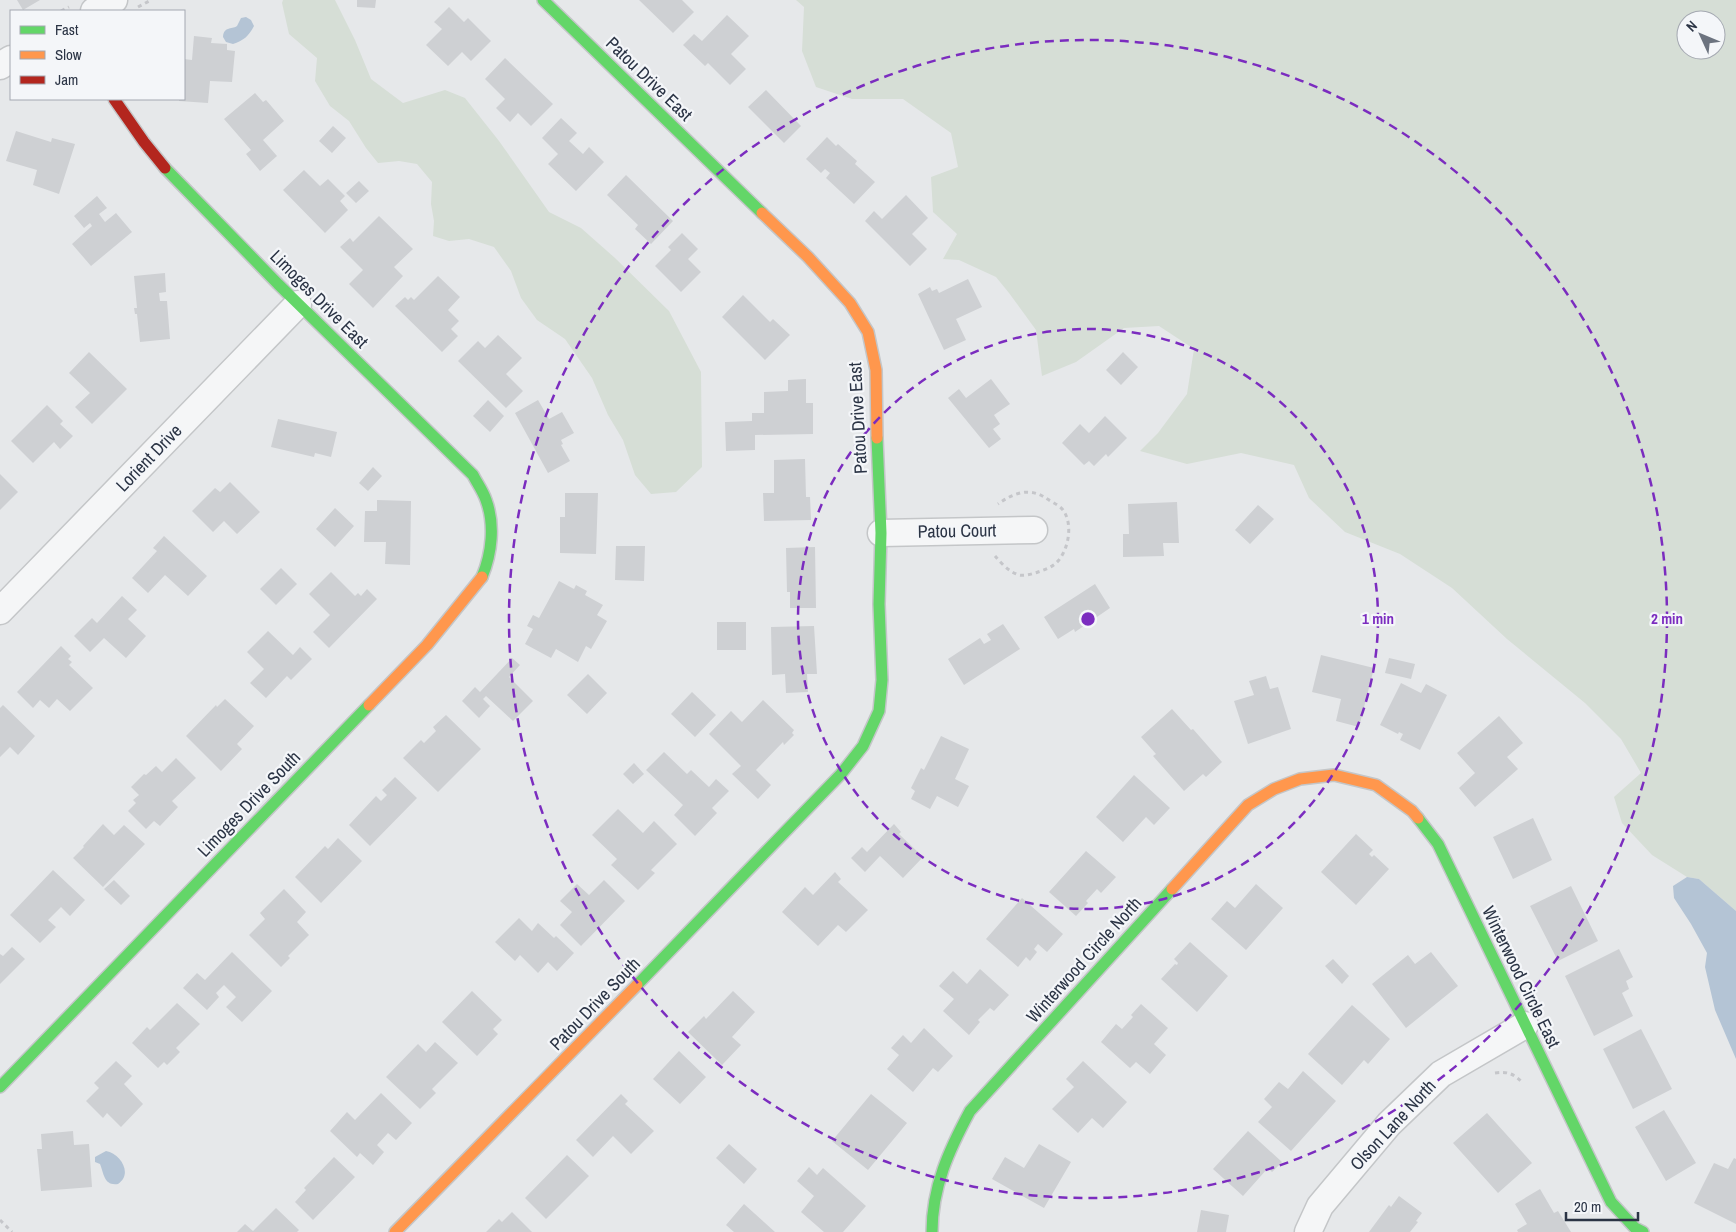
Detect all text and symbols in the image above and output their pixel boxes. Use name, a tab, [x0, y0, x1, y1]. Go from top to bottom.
legend	[10, 10, 185, 100]
north arrow	[1676, 10, 1726, 60]
text: N	[1682, 17, 1701, 35]
text: Fast	[55, 19, 79, 40]
street label: Patou Drive East	[601, 31, 698, 126]
text: Slow	[55, 44, 82, 65]
text: Jam	[55, 69, 78, 90]
street label: Limoges Drive East	[265, 244, 374, 353]
street label: Patou Drive East	[842, 362, 873, 474]
street label: Lorient Drive	[110, 418, 187, 497]
street label: Patou Court	[917, 517, 997, 544]
text: 1 min	[1362, 608, 1394, 629]
text: 2 min	[1651, 608, 1683, 629]
centre of rings	[1079, 610, 1097, 628]
street label: Limoges Drive South	[191, 745, 306, 862]
street label: Winterwood Circle North	[1020, 891, 1147, 1028]
street label: Winterwood Circle East	[1476, 902, 1567, 1052]
street label: Patou Drive South	[544, 952, 646, 1056]
street label: Olson Lane North	[1344, 1074, 1441, 1175]
scale bar	[1566, 1190, 1638, 1222]
text: 20 m	[1574, 1196, 1601, 1217]

